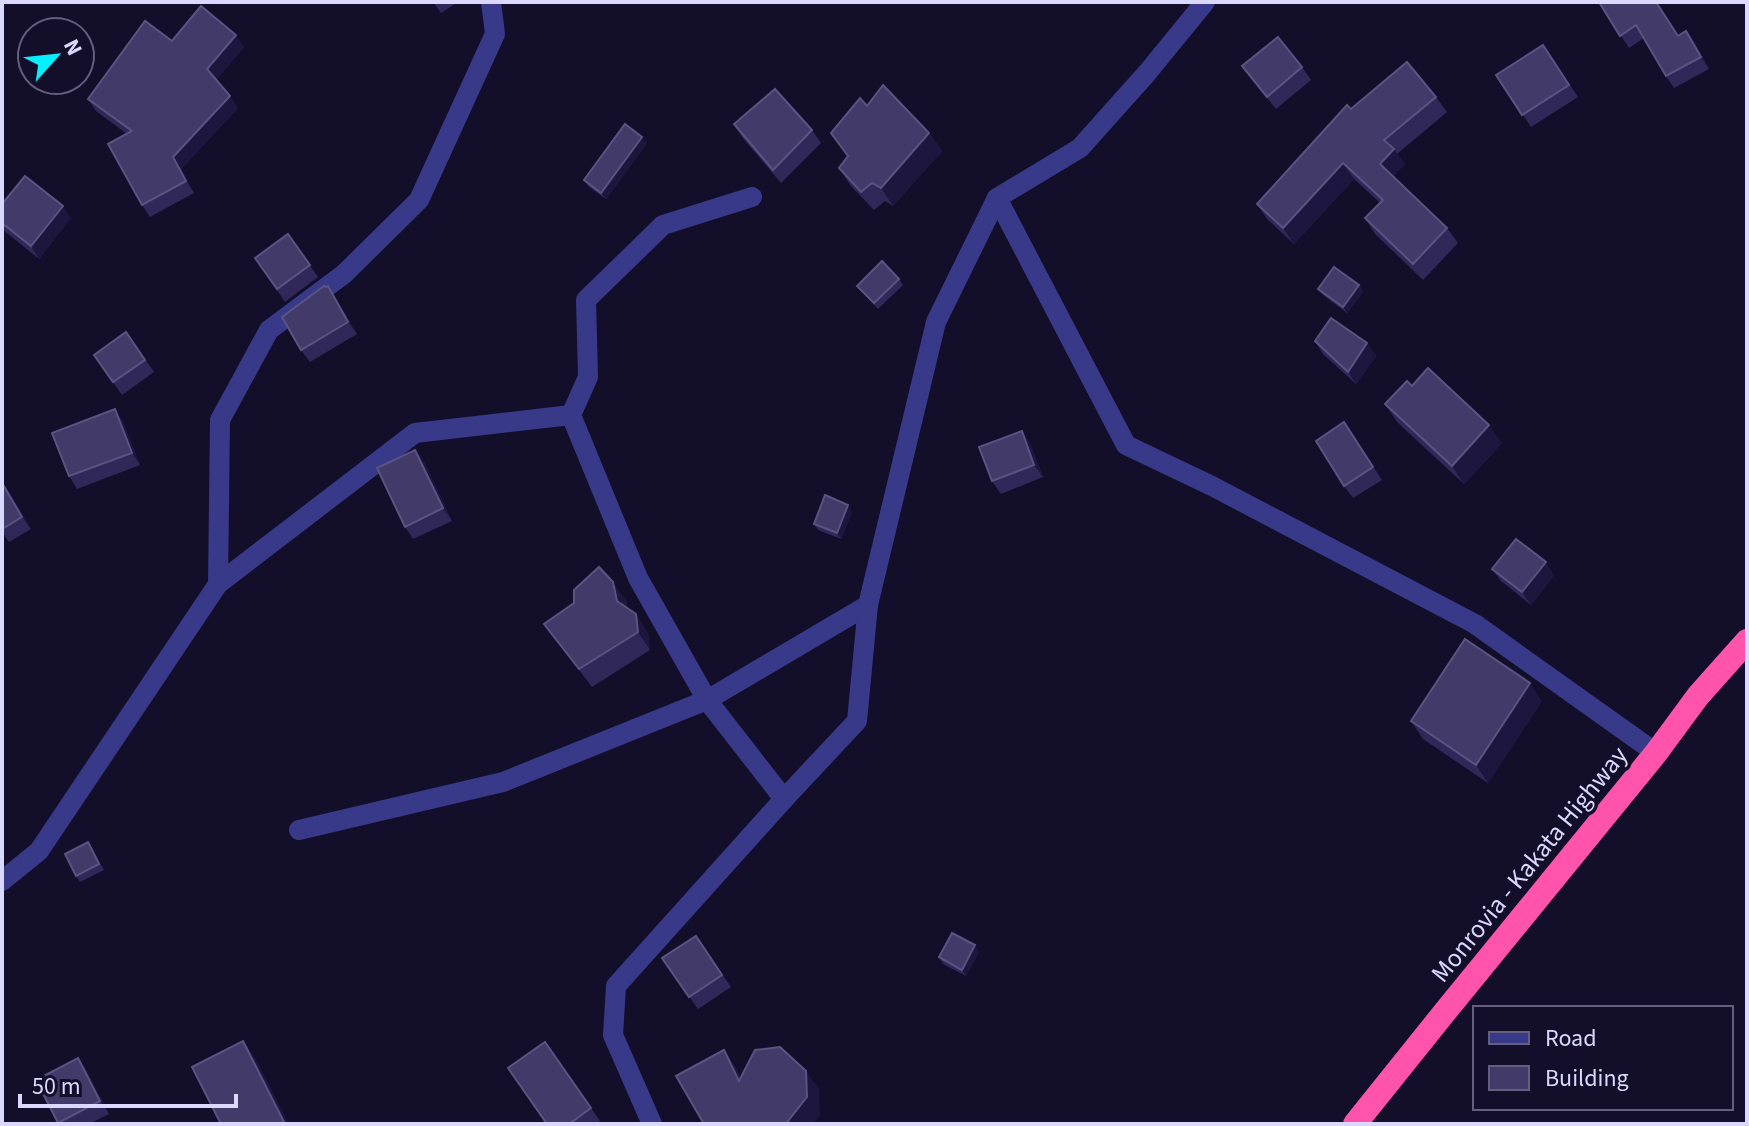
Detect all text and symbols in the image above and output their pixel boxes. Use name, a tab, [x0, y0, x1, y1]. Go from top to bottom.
north arrow	[16, 16, 96, 96]
text: N	[55, 34, 91, 61]
street label: Monrovia - Kakata Highway	[1422, 738, 1636, 990]
legend	[1473, 1006, 1733, 1110]
text: Road	[1545, 1021, 1597, 1056]
scale bar	[20, 1058, 236, 1108]
text: Building	[1545, 1061, 1629, 1096]
text: 50 m	[32, 1069, 81, 1104]

